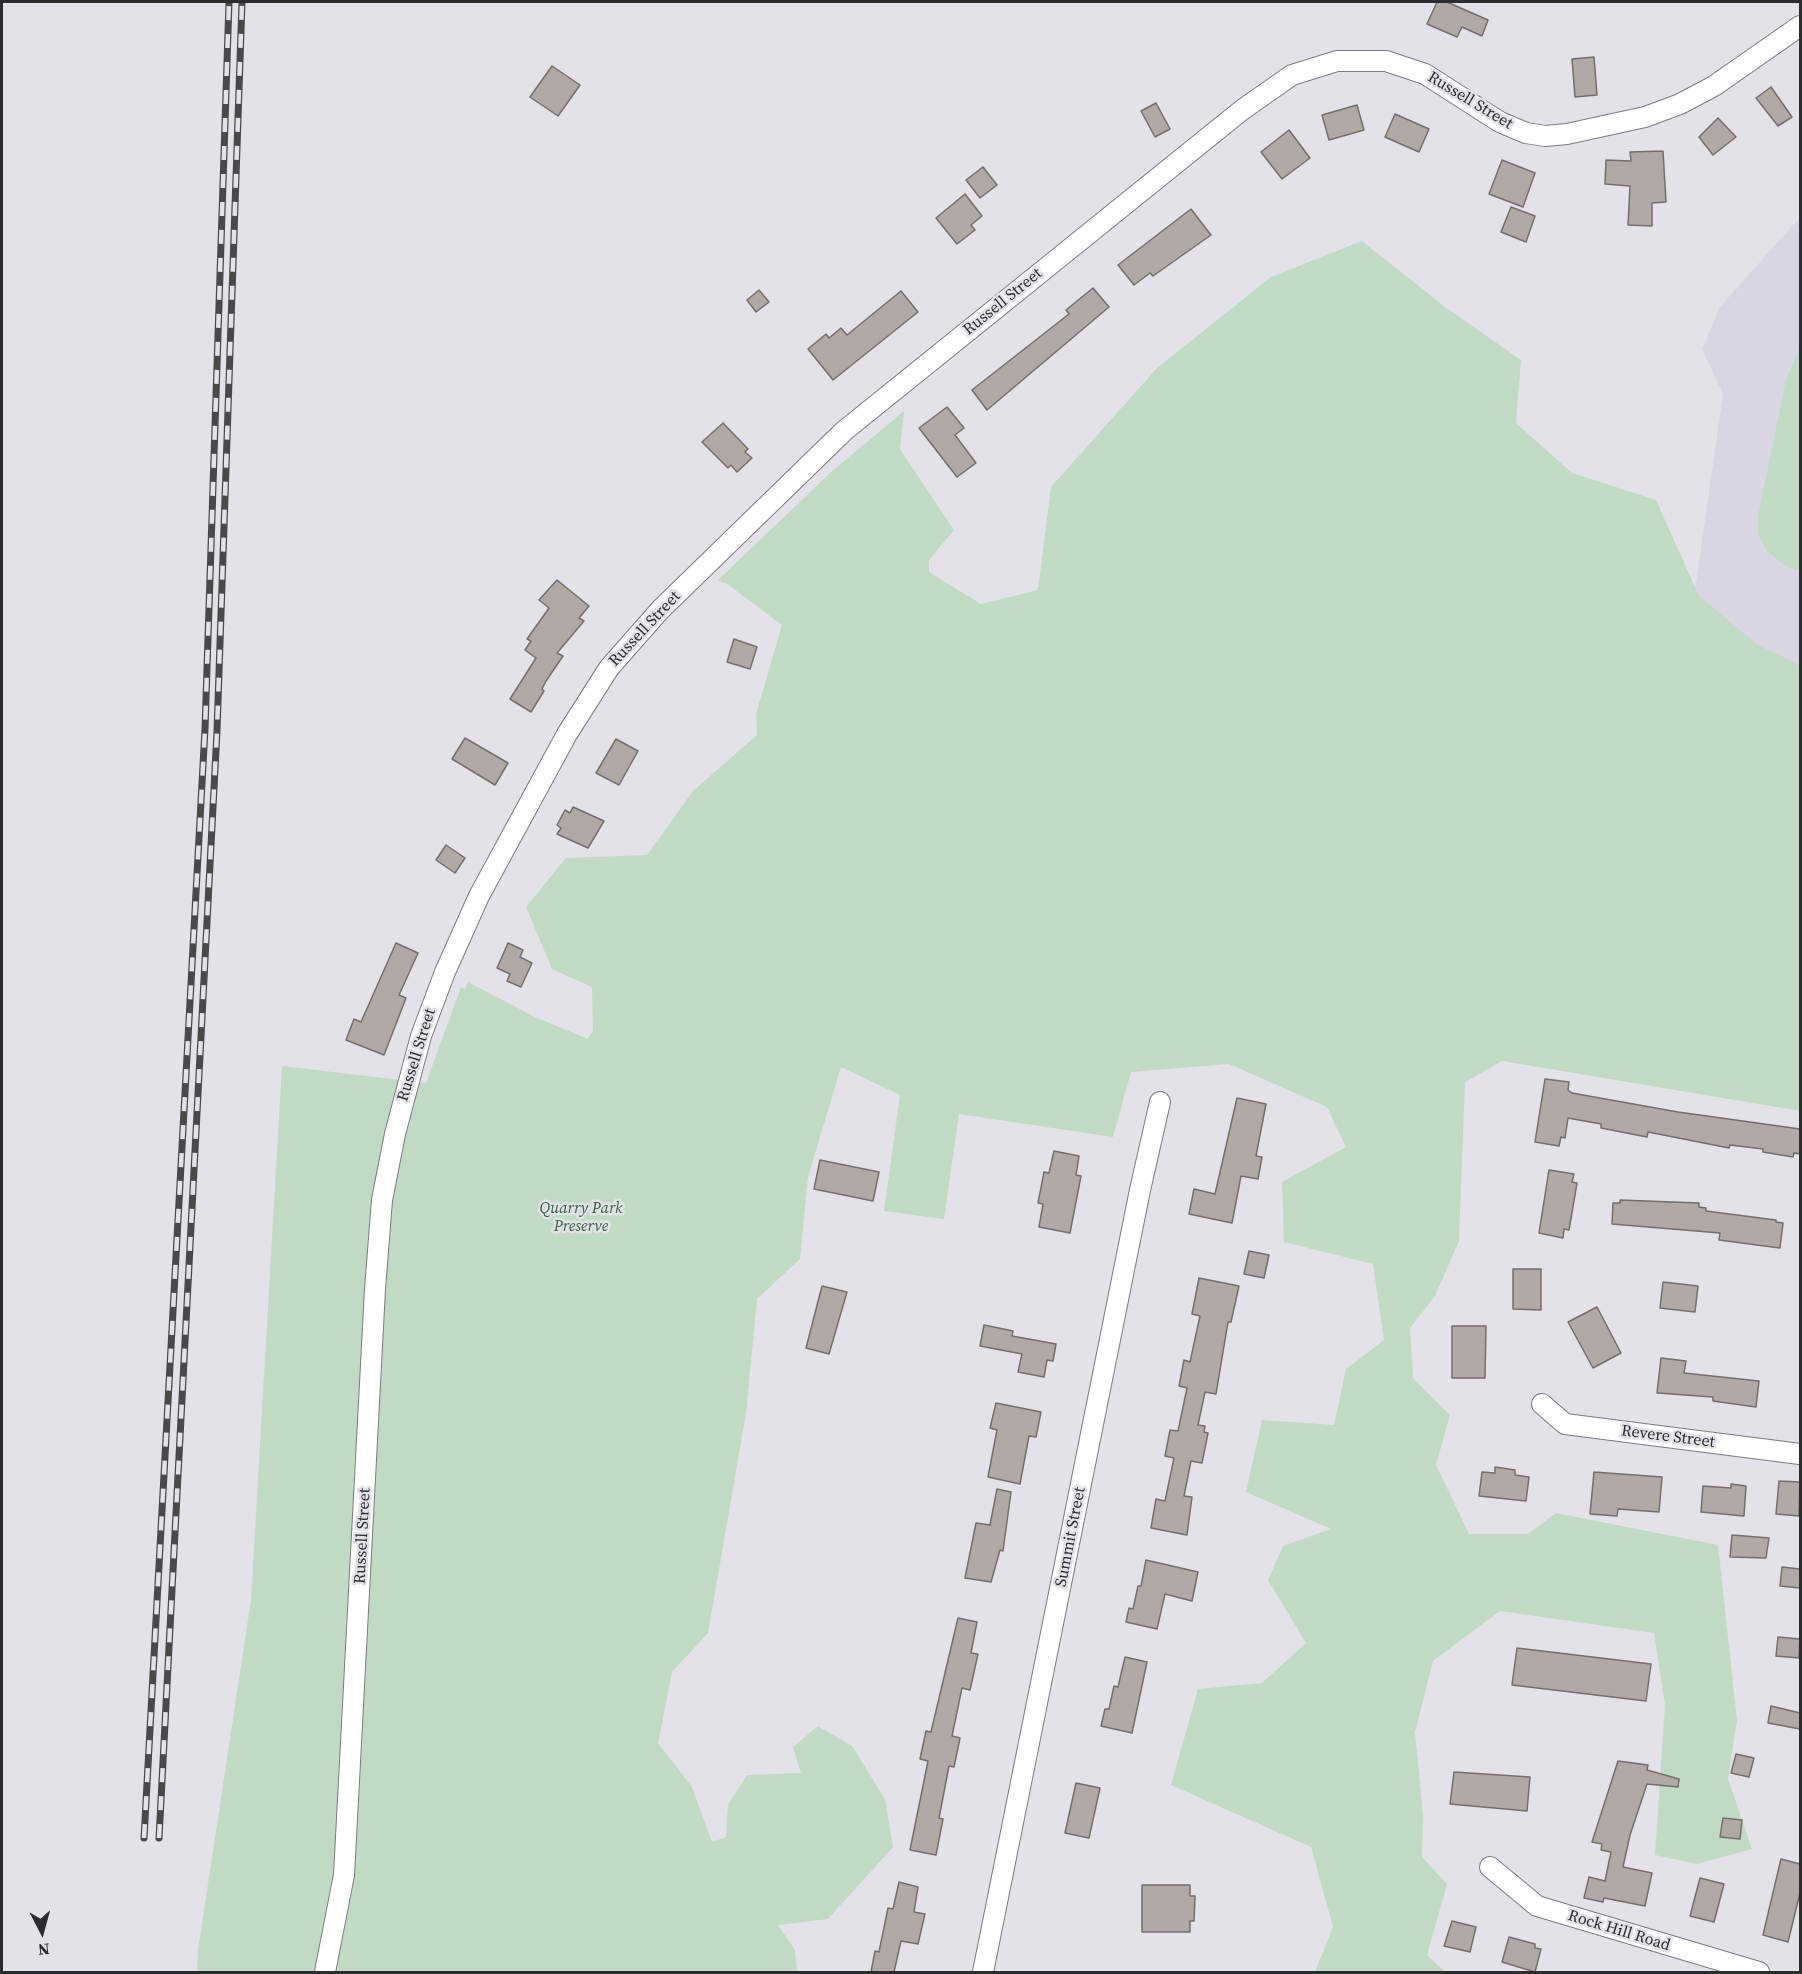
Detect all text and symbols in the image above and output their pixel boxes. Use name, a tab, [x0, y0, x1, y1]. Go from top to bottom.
street label: Russell Street	[1424, 68, 1516, 134]
street label: Russell Street	[960, 264, 1046, 340]
street label: Russell Street	[605, 587, 685, 671]
street label: Russell Street	[394, 1006, 440, 1104]
park label: Quarry Park Preserve	[539, 1199, 623, 1237]
street label: Revere Street	[1620, 1422, 1716, 1452]
street label: Summit Street	[1052, 1485, 1090, 1589]
street label: Russell Street	[351, 1488, 375, 1584]
north arrow	[12, 1902, 72, 1962]
street label: Rock Hill Road	[1565, 1906, 1673, 1956]
text: N	[37, 1938, 51, 1961]

